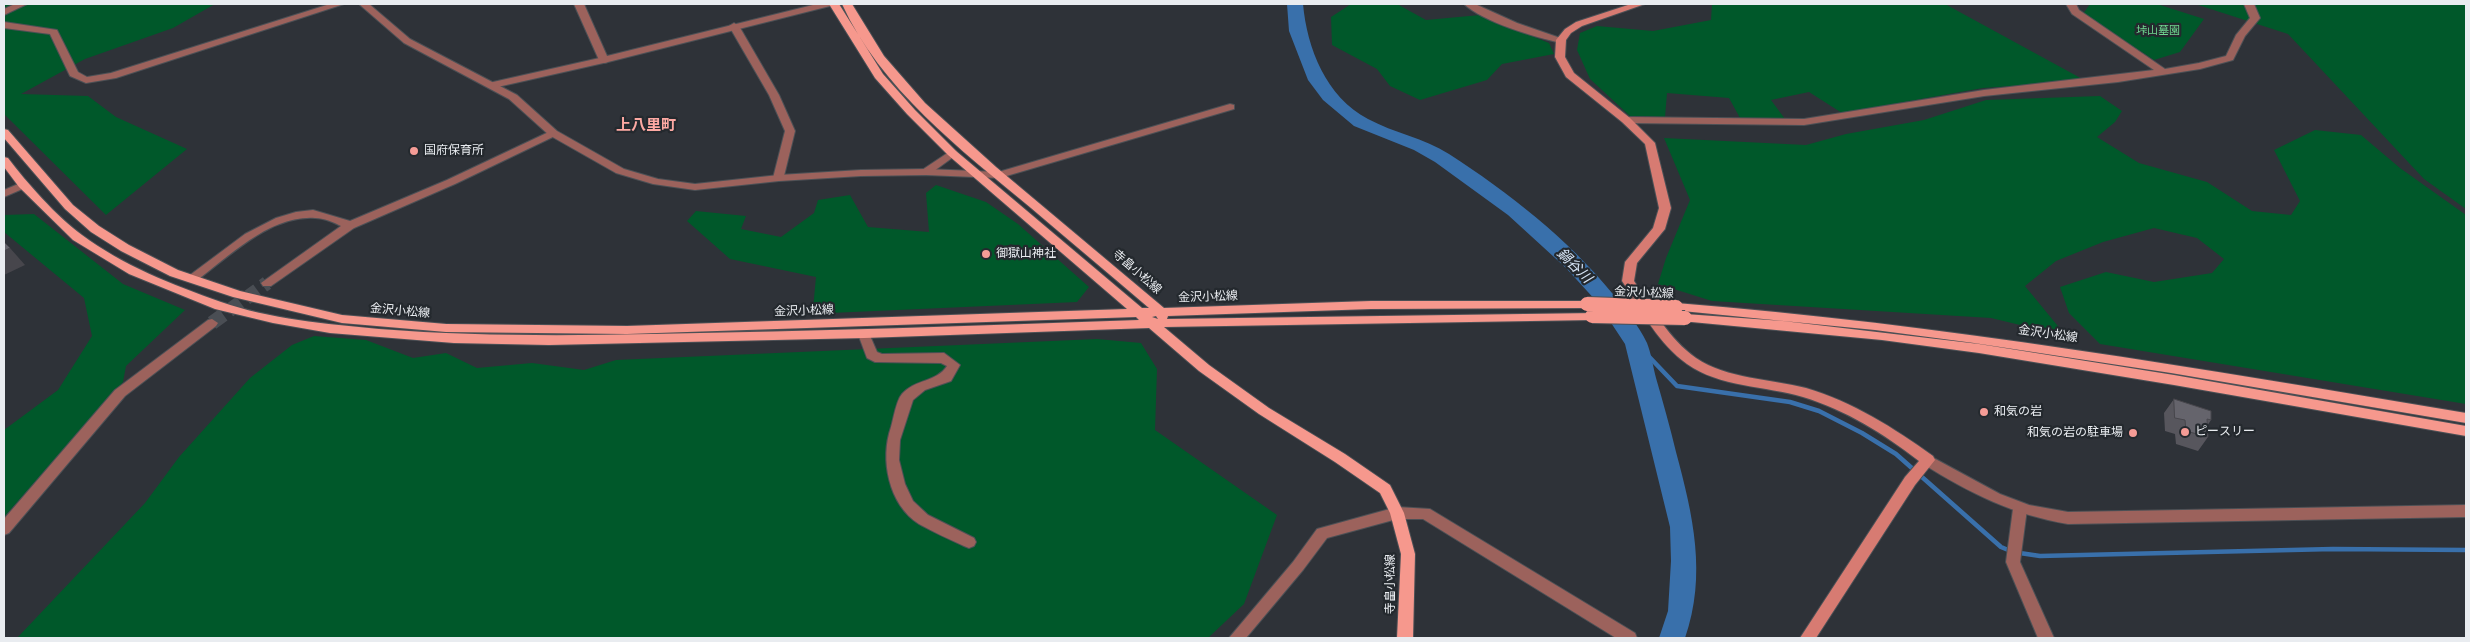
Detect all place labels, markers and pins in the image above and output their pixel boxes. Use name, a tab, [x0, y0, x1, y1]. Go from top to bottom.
place label: 国府保育所	[424, 144, 484, 158]
marker: 国府保育所	[408, 145, 420, 157]
place label: 御獄山神社	[996, 247, 1056, 261]
marker: 御獄山神社	[980, 248, 992, 260]
place label: 和気の岩	[1994, 405, 2042, 419]
marker: 和気の岩	[1978, 406, 1990, 418]
place label: ピースリー	[2195, 425, 2255, 439]
place label: 和気の岩の駐車場	[2027, 426, 2123, 440]
marker: ピースリー	[2179, 426, 2191, 438]
marker: 和気の岩の駐車場	[2127, 427, 2139, 439]

